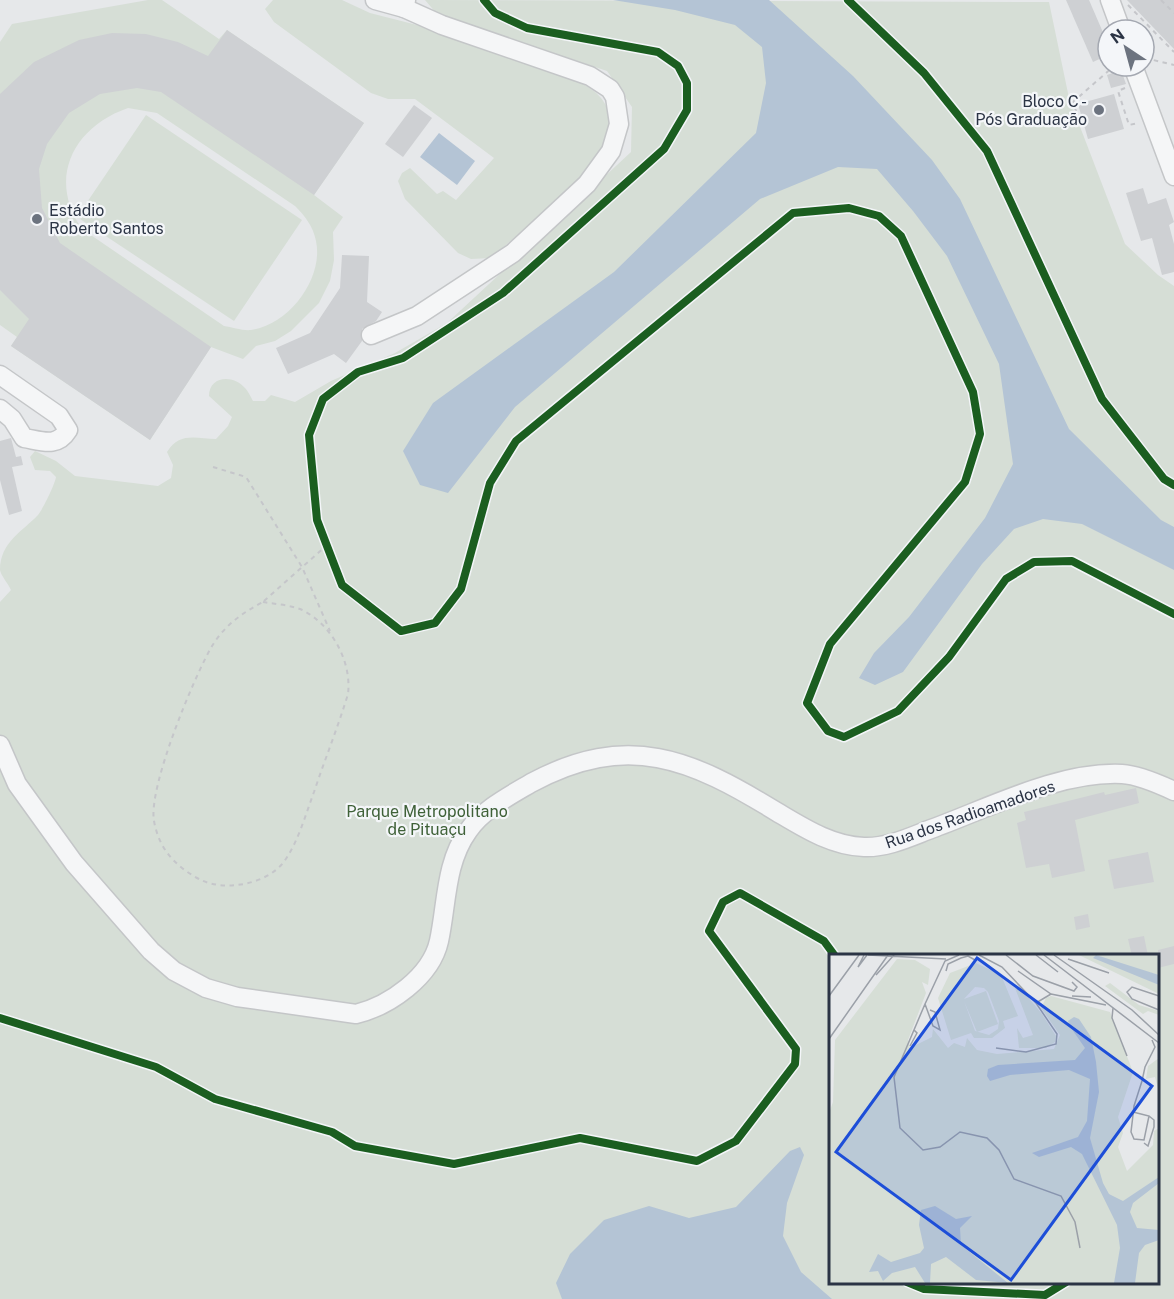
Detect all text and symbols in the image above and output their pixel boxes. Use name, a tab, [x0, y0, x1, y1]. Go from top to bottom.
north arrow	[1096, 18, 1156, 78]
text: N	[1107, 25, 1128, 48]
place label: Bloco C - Pós Graduação	[975, 92, 1087, 129]
marker: Bloco C - Pós Graduação	[1092, 103, 1106, 117]
place label: Estádio Roberto Santos	[49, 201, 164, 238]
marker: Estádio Roberto Santos	[30, 212, 44, 226]
street label: Rua dos Radioamadores	[883, 776, 1058, 852]
park label: Parque Metropolitano de Pituaçu	[346, 802, 508, 839]
inset map	[829, 954, 1159, 1284]

